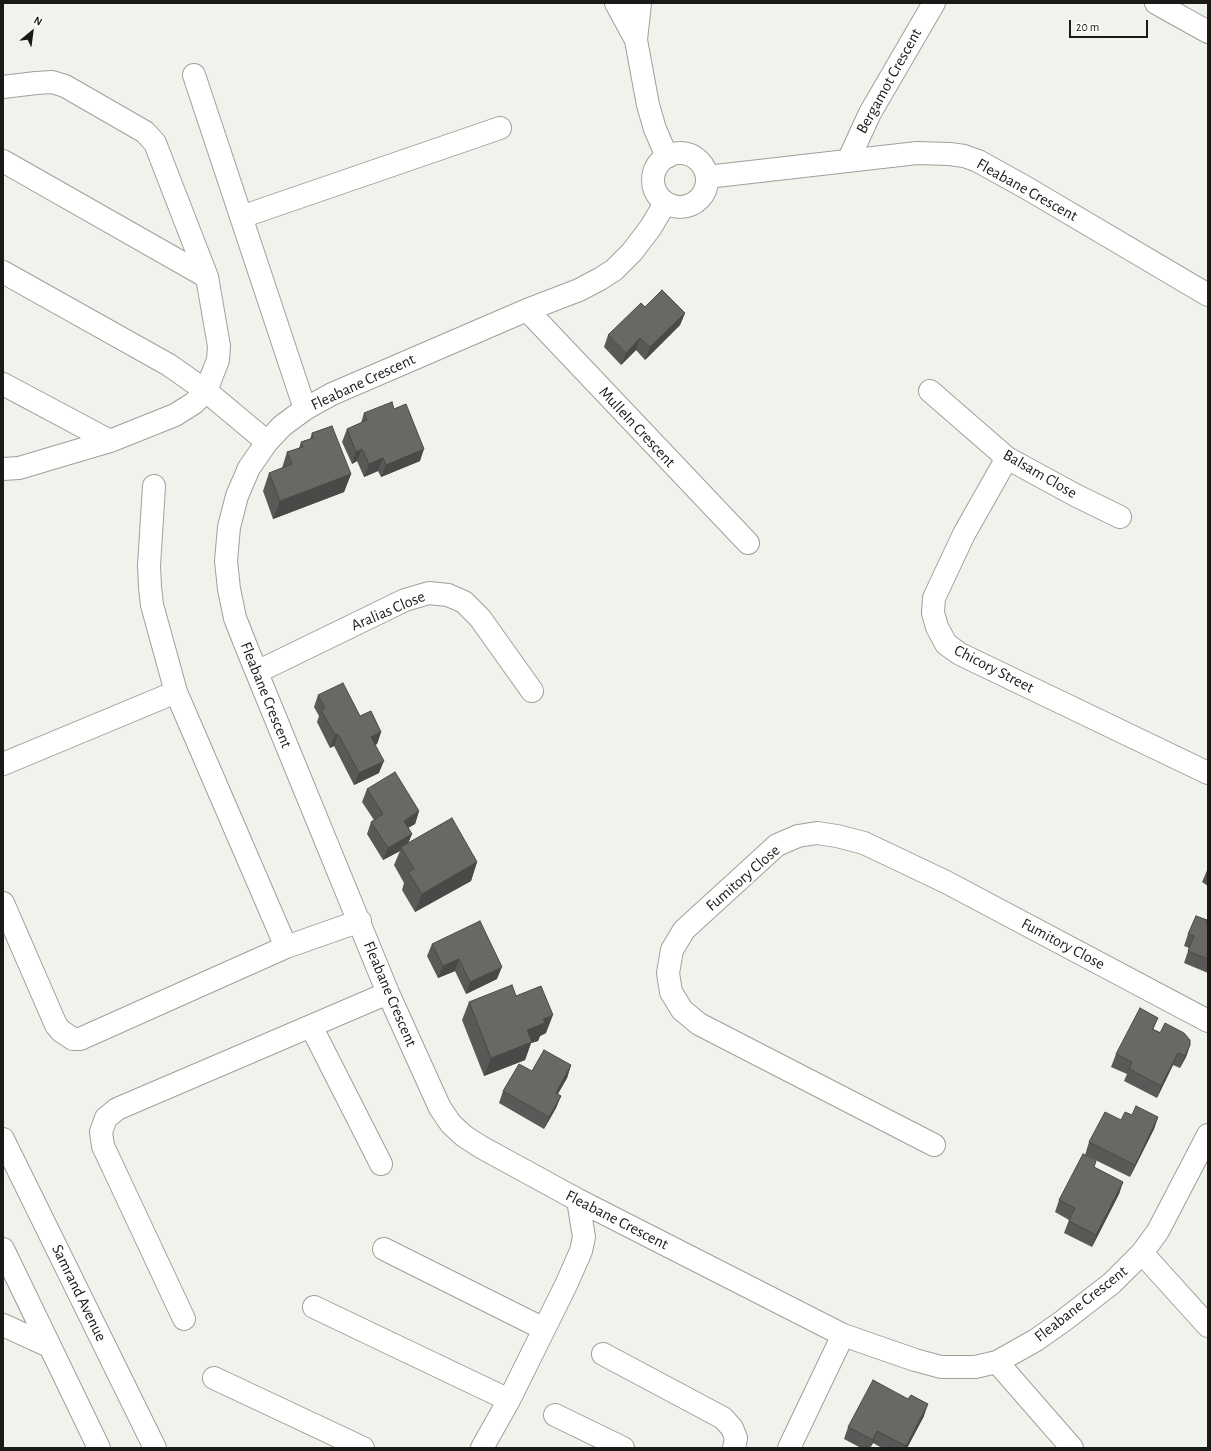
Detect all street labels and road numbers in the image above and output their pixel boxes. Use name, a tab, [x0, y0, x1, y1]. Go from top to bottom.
street label: Bergamot Crescent	[852, 25, 926, 137]
street label: Fleabane Crescent	[973, 154, 1081, 226]
street label: Fleabane Crescent	[308, 349, 418, 415]
street label: MulleIn Crescent	[595, 383, 679, 471]
street label: Balsam Close	[1000, 445, 1080, 503]
street label: Aralias Close	[348, 587, 428, 635]
street label: Fleabane Crescent	[236, 639, 296, 751]
street label: Chicory Street	[951, 641, 1037, 697]
street label: Fumitory Close	[702, 841, 784, 915]
street label: Fumitory Close	[1018, 914, 1108, 974]
street label: Fleabane Crescent	[359, 938, 421, 1050]
street label: Fleabane Crescent	[562, 1186, 672, 1254]
street label: Samrand Avenue	[47, 1242, 111, 1344]
street label: Fleabane Crescent	[1031, 1262, 1131, 1346]

